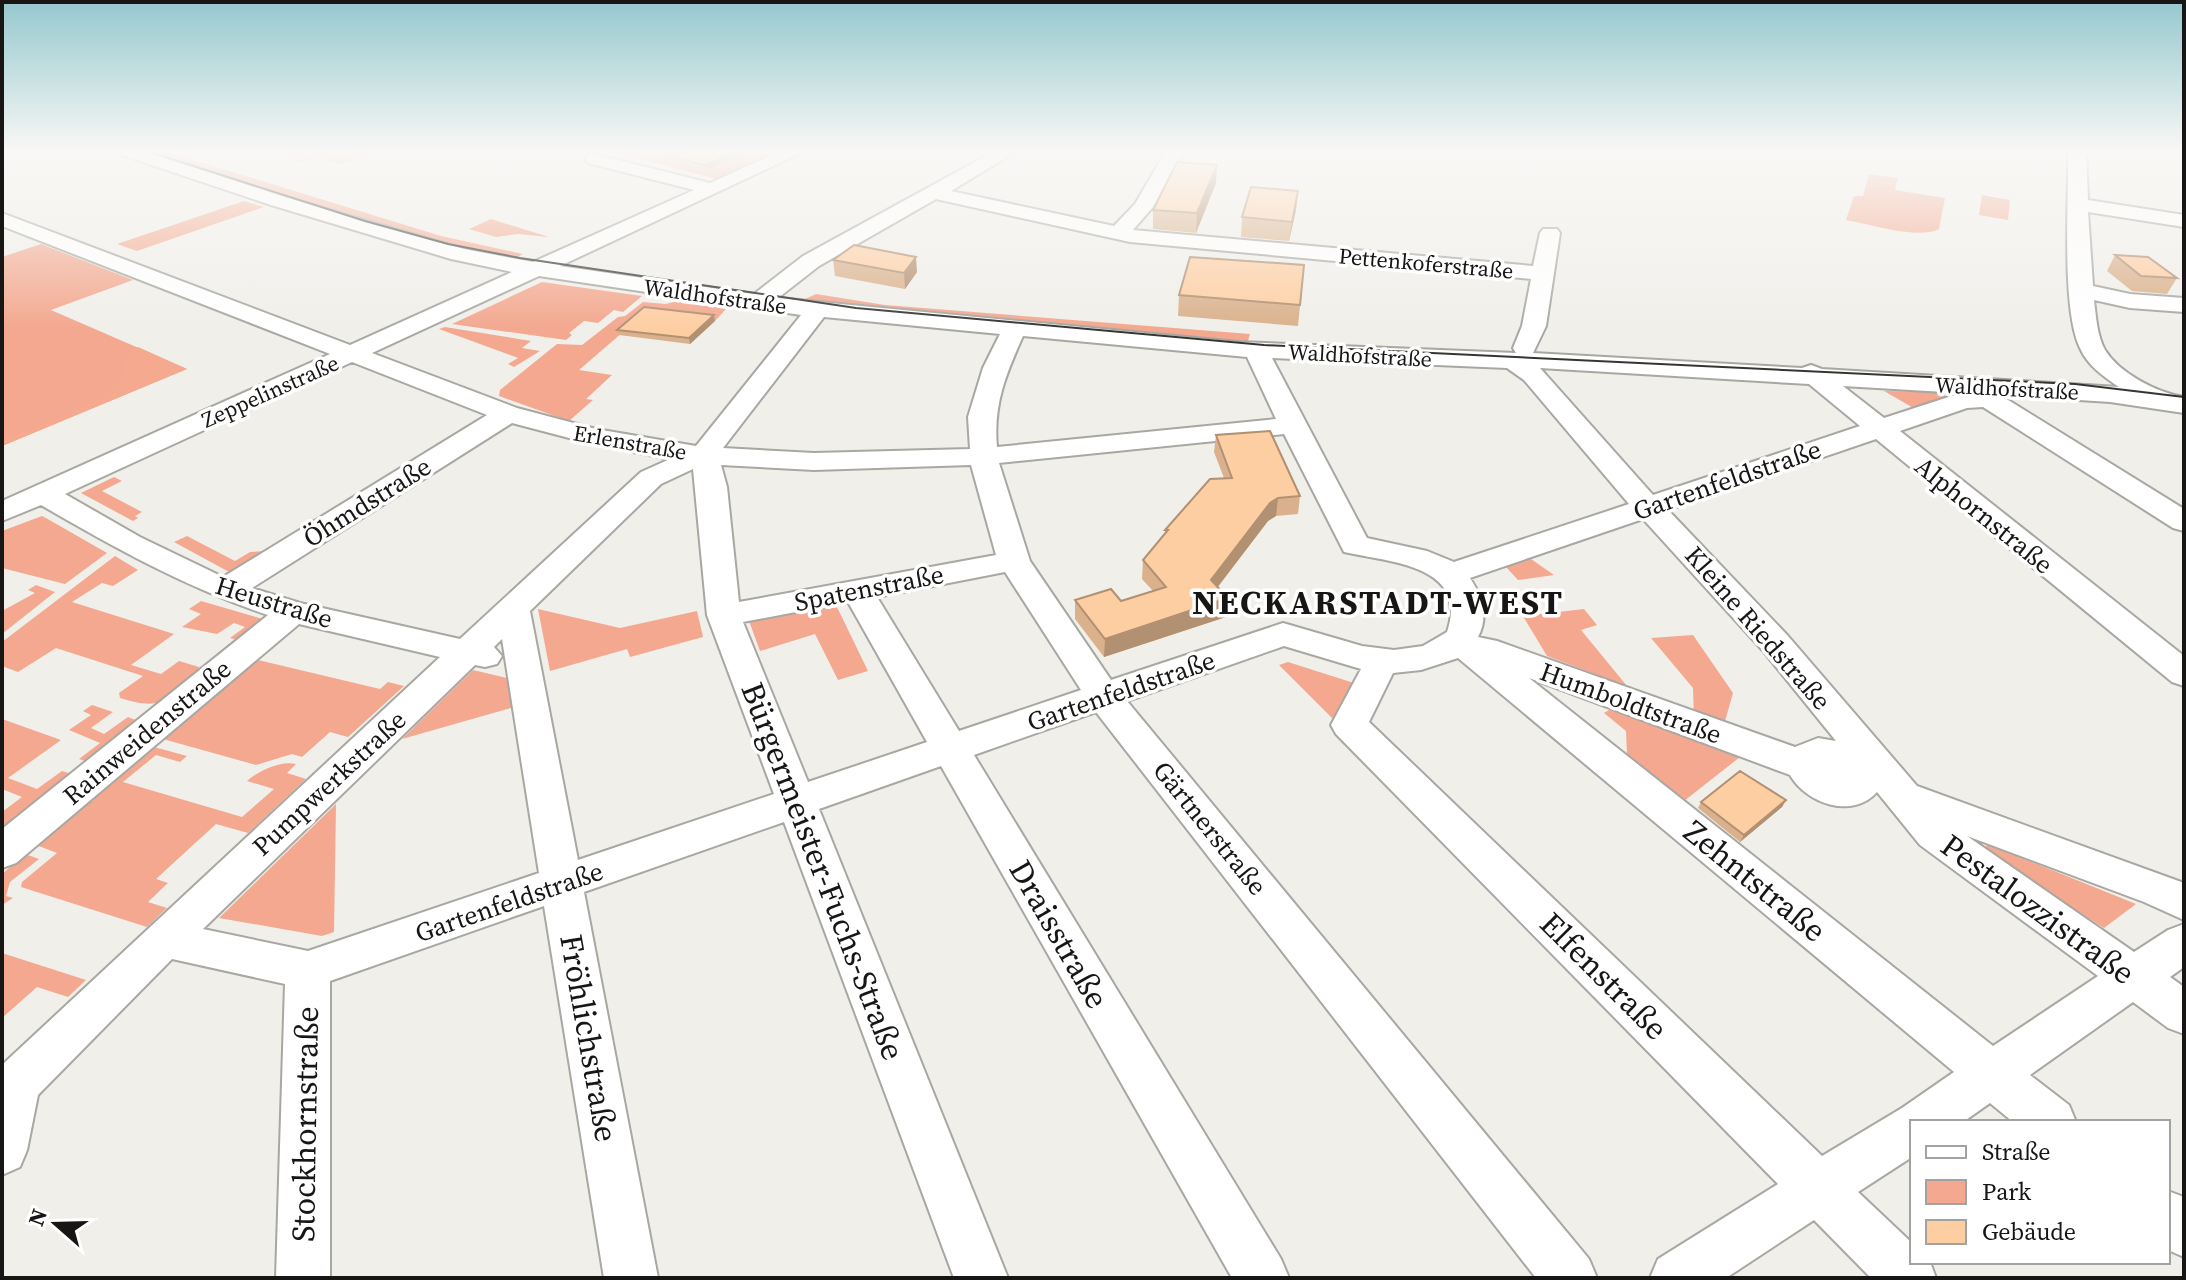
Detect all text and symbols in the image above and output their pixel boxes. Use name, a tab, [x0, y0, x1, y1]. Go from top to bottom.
street label: Pettenkoferstraße	[1337, 240, 1515, 286]
street label: Waldhofstraße	[642, 271, 788, 321]
street label: Waldhofstraße	[1287, 336, 1433, 374]
street label: Zeppelinstraße	[197, 347, 343, 435]
street label: Waldhofstraße	[1934, 369, 2080, 407]
street label: Erlenstraße	[571, 417, 689, 467]
street label: Gartenfeldstraße	[1628, 431, 1826, 529]
street label: Öhmdstraße	[296, 448, 438, 556]
street label: Alphornstraße	[1907, 448, 2061, 582]
street label: Kleine Riedstraße	[1677, 538, 1839, 718]
street label: Spatenstraße	[791, 556, 947, 620]
street label: Heustraße	[211, 567, 337, 637]
district label: NECKARSTADT-WEST	[1192, 579, 1564, 625]
street label: Gartenfeldstraße	[1022, 642, 1220, 740]
street label: Rainweidenstraße	[55, 651, 239, 813]
street label: Humboldtstraße	[1535, 653, 1727, 753]
street label: Bürgermeister-Fuchs-Straße	[731, 676, 915, 1066]
street label: Pumpwerkstraße	[244, 702, 414, 864]
street label: Gärtnerstraße	[1145, 753, 1275, 903]
street label: Zehntstraße	[1675, 810, 1835, 952]
street label: Pestalozzistraße	[1932, 824, 2144, 994]
street label: Draisstraße	[999, 852, 1119, 1016]
street label: Gartenfeldstraße	[410, 853, 608, 951]
street label: Elfenstraße	[1530, 902, 1678, 1050]
street label: Fröhlichstraße	[549, 931, 629, 1145]
street label: Stockhornstraße	[281, 1006, 329, 1242]
legend	[1910, 1120, 2170, 1264]
text: Straße	[1982, 1135, 2050, 1168]
text: Park	[1982, 1175, 2032, 1208]
north arrow	[16, 1184, 96, 1264]
text: N	[20, 1204, 54, 1230]
text: Gebäude	[1982, 1215, 2076, 1248]

